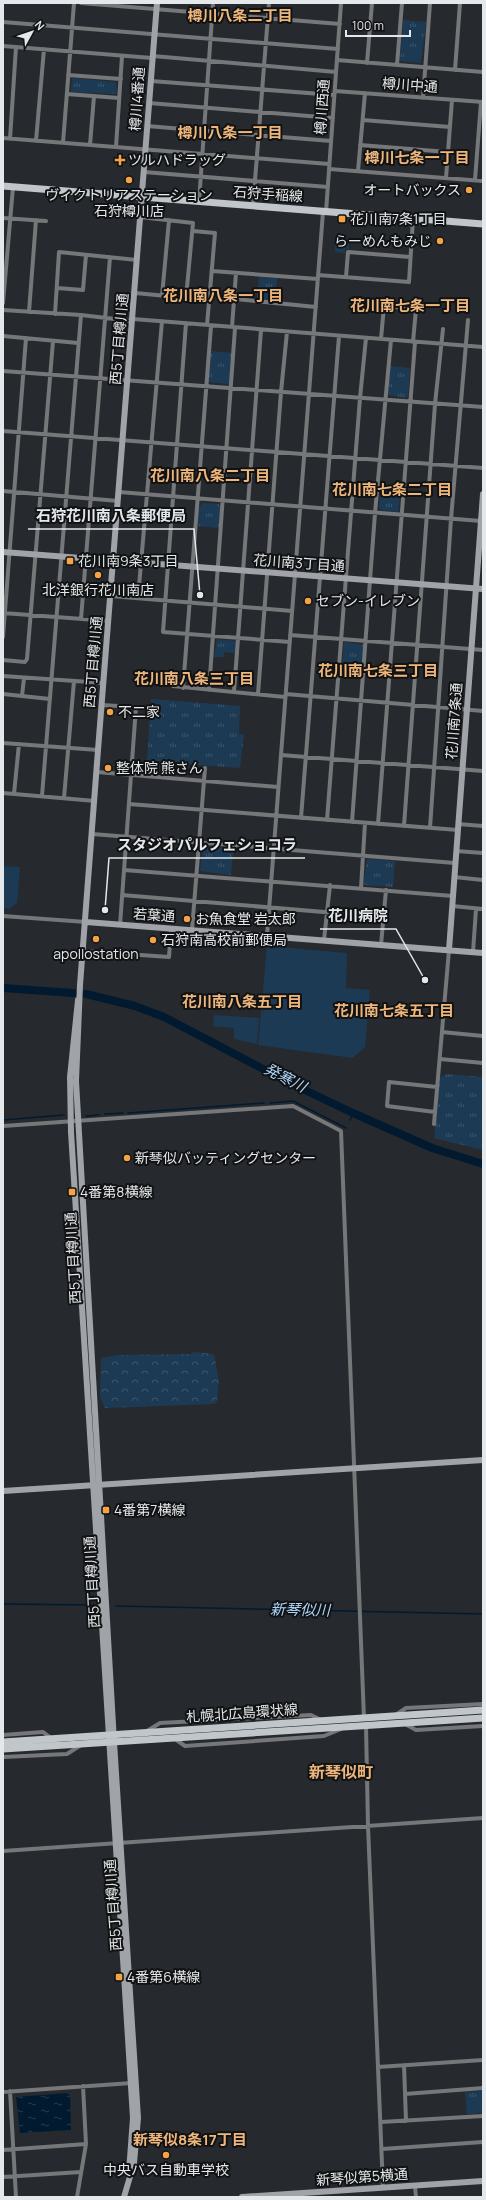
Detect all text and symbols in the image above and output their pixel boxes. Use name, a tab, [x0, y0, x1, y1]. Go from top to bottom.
district label: 樽川八条二丁目	[187, 5, 293, 26]
north arrow	[12, 12, 52, 52]
scale bar	[346, 12, 410, 38]
text: N	[32, 17, 48, 33]
text: 100 m	[352, 17, 384, 34]
street label: 樽川4番通	[125, 66, 148, 132]
street label: 樽川中通	[381, 73, 439, 96]
street label: 樽川西通	[310, 78, 333, 136]
district label: 樽川八条一丁目	[177, 122, 283, 143]
district label: 樽川七条一丁目	[364, 147, 470, 168]
place label: ツルハドラッグ	[128, 150, 226, 169]
marker: ツルハドラッグ	[115, 155, 125, 165]
marker: ヴィクトリアステーション 石狩樽川店	[124, 175, 134, 185]
place label: オートバックス	[363, 180, 461, 199]
street label: 石狩手稲線	[232, 182, 304, 205]
place label: ヴィクトリアステーション 石狩樽川店	[45, 185, 213, 220]
marker: オートバックス	[464, 185, 474, 195]
place label: 花川南7条1丁目	[350, 209, 447, 228]
marker: 花川南7条1丁目	[337, 214, 347, 224]
place label: らーめんもみじ	[334, 231, 432, 250]
marker: らーめんもみじ	[435, 236, 445, 246]
district label: 花川南八条一丁目	[163, 285, 283, 306]
street label: 西5丁目樽川通	[105, 292, 132, 386]
district label: 花川南七条一丁目	[350, 295, 470, 316]
district label: 花川南八条二丁目	[150, 465, 270, 486]
district label: 花川南七条二丁目	[332, 479, 452, 500]
callout: 石狩花川南八条郵便局	[28, 502, 194, 529]
text: 石狩花川南八条郵便局	[36, 505, 186, 526]
street label: 花川南3丁目通	[253, 550, 345, 575]
place label: 花川南9条3丁目	[78, 551, 178, 570]
marker: 花川南9条3丁目	[65, 556, 75, 566]
marker: 北洋銀行花川南店	[93, 570, 103, 580]
place label: 北洋銀行花川南店	[42, 580, 154, 599]
place label: セブン-イレブン	[316, 591, 420, 610]
marker: セブン-イレブン	[303, 596, 313, 606]
street label: 西5丁目樽川通	[79, 615, 106, 709]
district label: 花川南七条三丁目	[318, 660, 438, 681]
district label: 花川南八条三丁目	[134, 668, 254, 689]
street label: 花川南7条通	[441, 682, 466, 760]
place label: 不二家	[118, 702, 160, 721]
marker: 不二家	[105, 707, 115, 717]
place label: 整体院 熊さん	[116, 758, 203, 777]
marker: 整体院 熊さん	[103, 763, 113, 773]
callout: スタジオパルフェショコラ	[109, 831, 305, 858]
text: スタジオパルフェショコラ	[117, 834, 297, 855]
callout: 花川病院	[320, 902, 396, 929]
street label: 若葉通	[132, 904, 176, 925]
text: 花川病院	[328, 905, 388, 926]
place label: お魚食堂 岩太郎	[195, 909, 296, 928]
marker: お魚食堂 岩太郎	[182, 914, 192, 924]
place label: 石狩南高校前郵便局	[161, 930, 287, 949]
marker: apollostation	[91, 934, 101, 944]
marker: 石狩南高校前郵便局	[148, 935, 158, 945]
place label: apollostation	[53, 944, 139, 963]
district label: 花川南八条五丁目	[182, 991, 302, 1012]
district label: 花川南七条五丁目	[334, 1000, 454, 1021]
water label: 発寒川	[260, 1058, 312, 1098]
place label: 新琴似バッティングセンター	[135, 1148, 316, 1167]
marker: 新琴似バッティングセンター	[122, 1153, 132, 1163]
place label: 4番第8横線	[80, 1182, 152, 1201]
marker: 4番第8横線	[67, 1187, 77, 1197]
street label: 西5丁目樽川通	[61, 1212, 84, 1305]
place label: 4番第7横線	[114, 1500, 185, 1519]
marker: 4番第7横線	[101, 1505, 111, 1515]
street label: 西5丁目樽川通	[80, 1536, 103, 1629]
water label: 新琴似川	[270, 1598, 332, 1621]
street label: 札幌北広島環状線	[185, 1699, 298, 1726]
district label: 新琴似町	[309, 1761, 373, 1783]
street label: 西5丁目樽川通	[100, 1858, 125, 1952]
place label: 4番第6横線	[127, 1967, 200, 1986]
marker: 4番第6横線	[114, 1972, 124, 1982]
district label: 新琴似8条17丁目	[133, 2129, 247, 2150]
marker: 中央バス自動車学校	[161, 2150, 171, 2160]
place label: 中央バス自動車学校	[103, 2160, 229, 2179]
street label: 新琴似第5横通	[315, 2164, 409, 2189]

